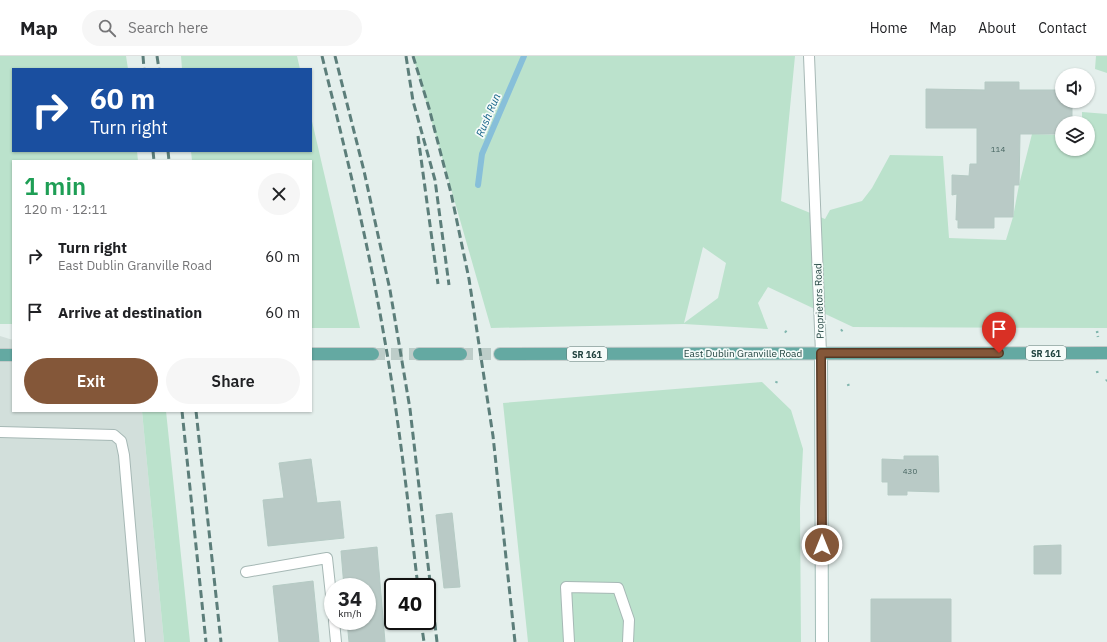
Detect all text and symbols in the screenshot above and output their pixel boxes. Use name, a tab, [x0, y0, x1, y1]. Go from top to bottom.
search box	[82, 10, 362, 46]
text: Map	[20, 16, 58, 40]
icon: search	[96, 17, 118, 39]
text: Search here	[128, 18, 208, 37]
text: Home	[870, 19, 907, 37]
text: Map	[929, 19, 956, 37]
text: About	[978, 19, 1016, 37]
text: Contact	[1038, 19, 1087, 37]
map controls	[1055, 68, 1095, 156]
button: sound	[1055, 68, 1095, 108]
text: 60 m	[90, 80, 155, 117]
icon: right	[24, 84, 76, 136]
water label: Rush Run	[473, 91, 503, 139]
text: Turn right	[90, 116, 168, 139]
button: layers	[1055, 116, 1095, 156]
house number: 114	[991, 144, 1005, 154]
text: 1 min	[24, 170, 86, 202]
button: close	[258, 173, 300, 215]
text: 120 m · 12:11	[24, 201, 107, 218]
text: Turn right	[58, 238, 127, 257]
icon: right	[24, 245, 46, 267]
text: 60 m	[265, 247, 300, 266]
text: East Dublin Granville Road	[58, 257, 212, 274]
street label: Proprietors Road	[811, 263, 827, 339]
icon: arrive	[24, 301, 46, 323]
text: Arrive at destination	[58, 303, 202, 322]
text: 60 m	[265, 303, 300, 322]
pin	[982, 312, 1016, 353]
icon: arrive	[988, 318, 1010, 340]
road number: SR 161	[1026, 346, 1066, 360]
road number: SR 161	[567, 347, 607, 361]
street label: East Dublin Granville Road	[684, 347, 802, 360]
button: Exit	[24, 358, 158, 404]
button: Share	[166, 358, 300, 404]
house number: 430	[903, 466, 917, 476]
position arrow	[801, 524, 843, 566]
speed limit sign: 40	[384, 578, 436, 630]
text: 34	[338, 585, 362, 612]
text: km/h	[338, 607, 362, 620]

